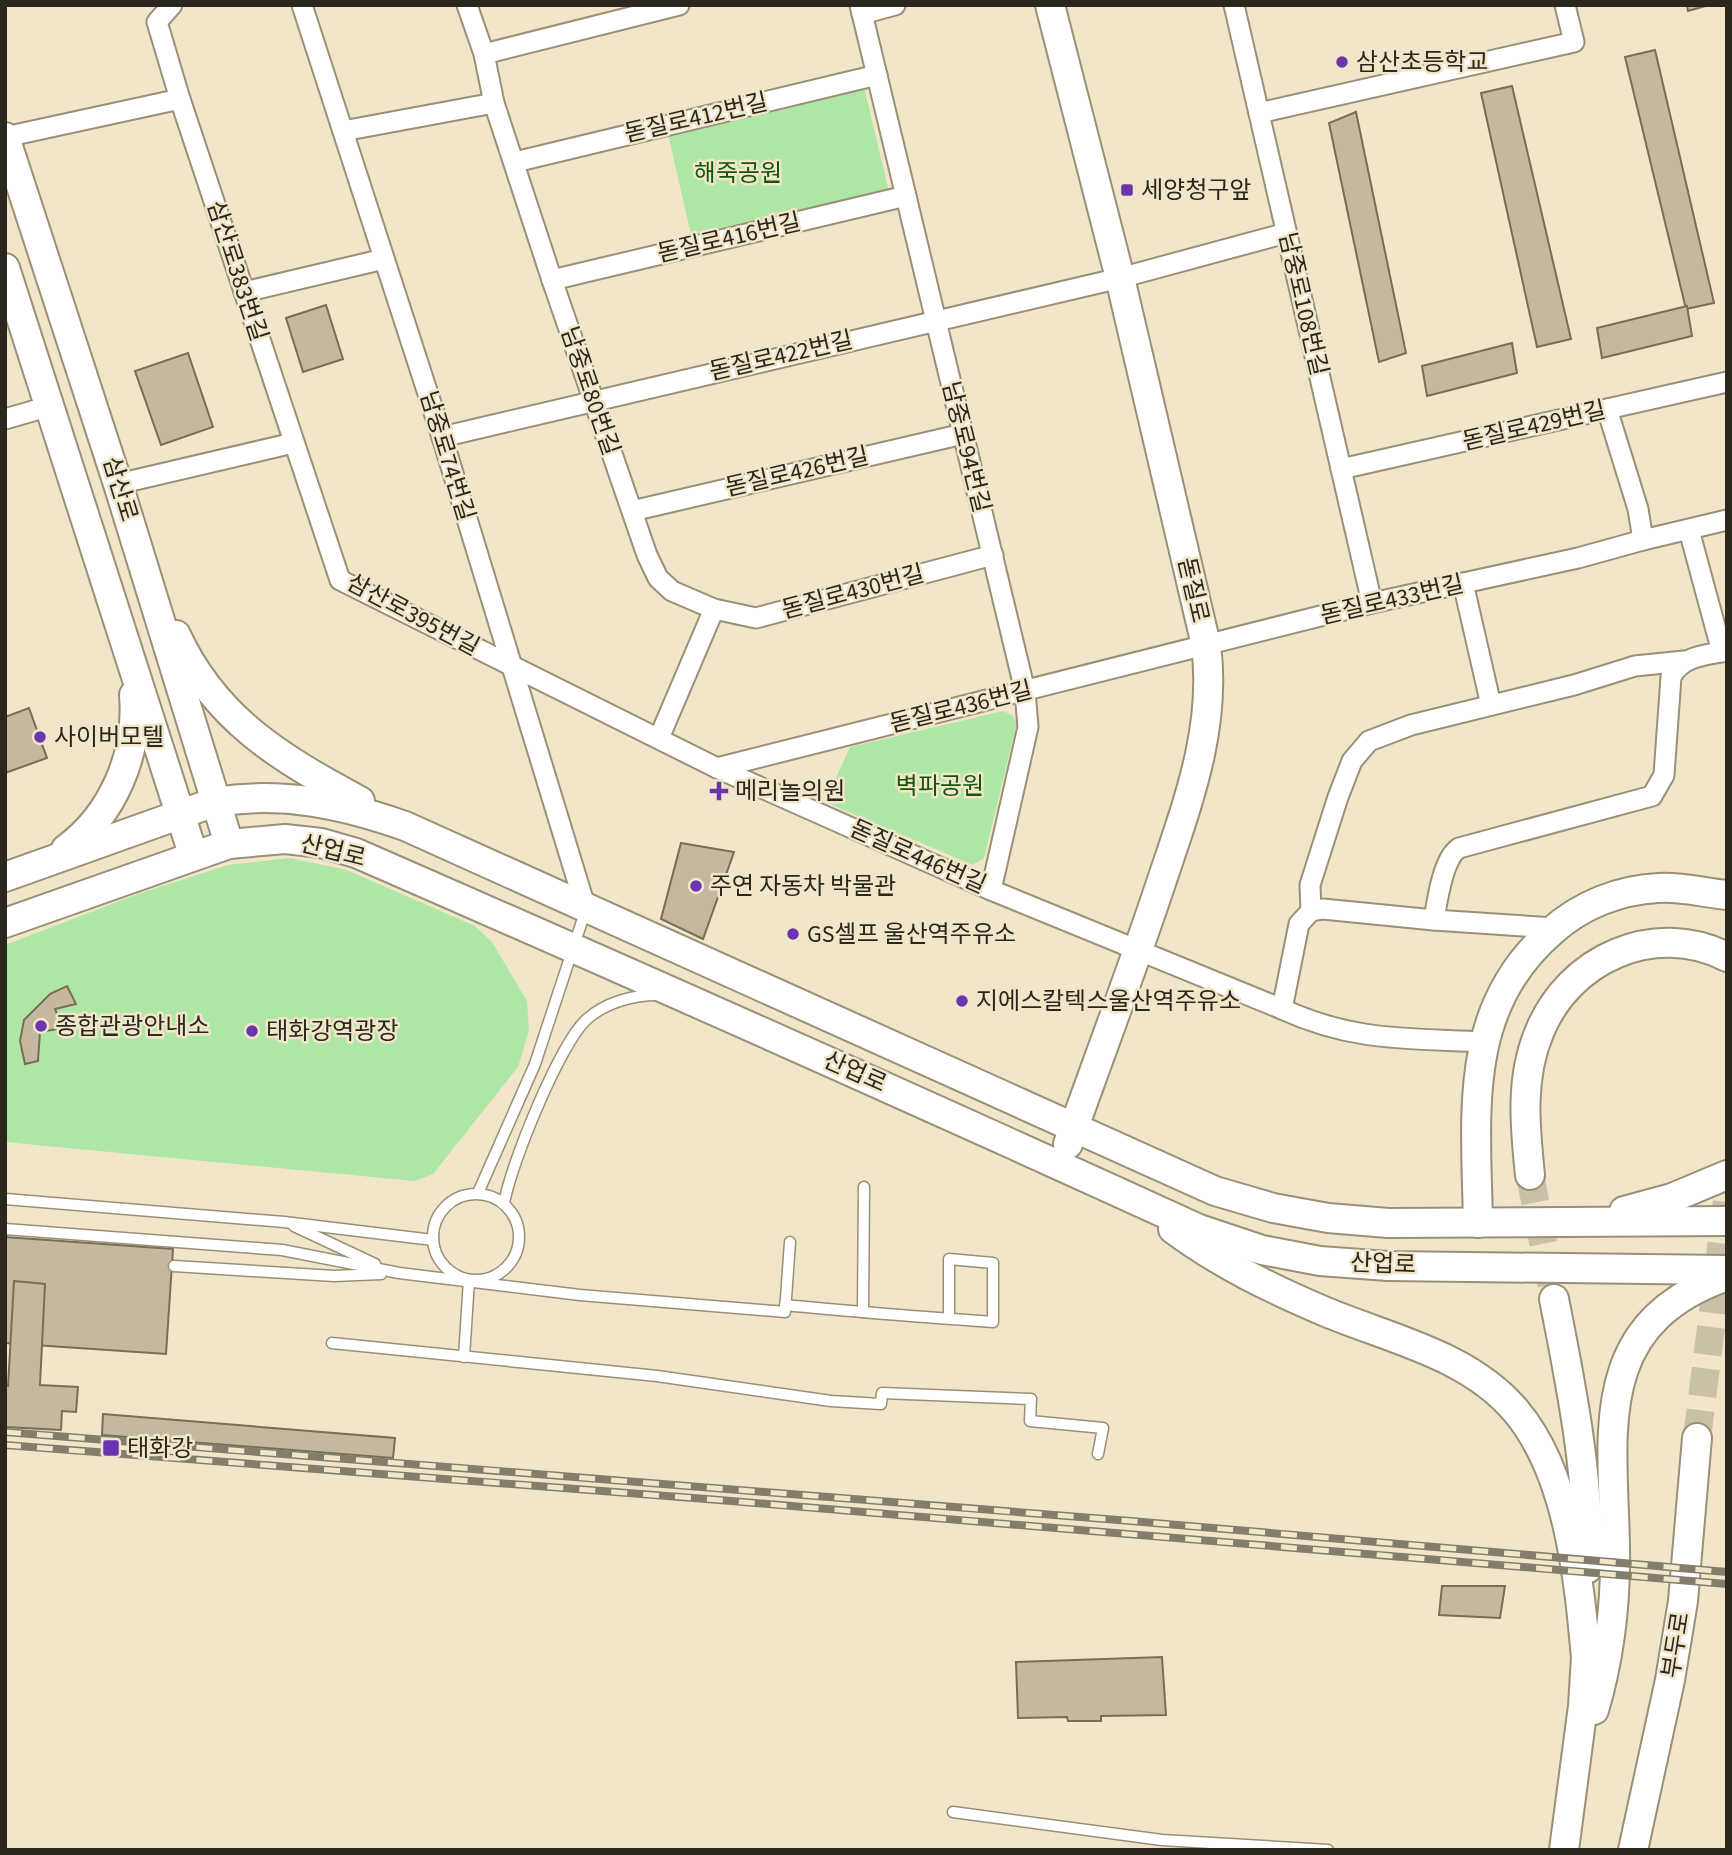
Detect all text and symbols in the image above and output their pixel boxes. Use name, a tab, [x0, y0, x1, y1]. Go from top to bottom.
place label: 삼산초등학교	[1356, 45, 1488, 80]
marker: 삼산초등학교	[1334, 54, 1350, 70]
street label: 돋질로412번길	[621, 85, 771, 151]
park label: 해죽공원	[694, 156, 782, 191]
place label: 세양청구앞	[1141, 173, 1251, 208]
marker: 세양청구앞	[1119, 182, 1135, 198]
street label: 삼산로383번길	[198, 196, 276, 346]
street label: 돋질로416번길	[654, 205, 804, 271]
street label: 남중로108번길	[1270, 229, 1336, 379]
street label: 남중로80번길	[552, 322, 628, 460]
street label: 돋질로422번길	[706, 323, 856, 389]
street label: 남중로94번길	[933, 378, 999, 516]
street label: 남중로74번길	[411, 387, 483, 525]
street label: 돋질로429번길	[1459, 393, 1609, 459]
street label: 돋질로426번길	[722, 439, 872, 505]
street label: 삼산로	[94, 452, 146, 526]
street label: 돋질로	[1168, 554, 1218, 626]
street label: 돋질로430번길	[778, 556, 928, 628]
street label: 삼산로395번길	[340, 565, 486, 665]
street label: 돋질로433번길	[1317, 567, 1467, 633]
street label: 돋질로436번길	[886, 672, 1036, 742]
place label: 사이버모텔	[54, 720, 164, 755]
marker: 사이버모텔	[32, 729, 48, 745]
park label: 벽파공원	[896, 769, 984, 804]
place label: 메리놀의원	[735, 774, 845, 809]
marker: 메리놀의원	[709, 781, 729, 801]
street label: 돋질로446번길	[844, 811, 992, 903]
street label: 산업로	[297, 826, 369, 876]
place label: 주연 자동차 박물관	[710, 869, 896, 904]
marker: 주연 자동차 박물관	[688, 878, 704, 894]
place label: GS셀프 울산역주유소	[807, 917, 1016, 952]
marker: GS셀프 울산역주유소	[785, 926, 801, 942]
place label: 지에스칼텍스울산역주유소	[976, 984, 1241, 1019]
marker: 지에스칼텍스울산역주유소	[954, 993, 970, 1009]
place label: 종합관광안내소	[55, 1009, 210, 1044]
place label: 태화강역광장	[266, 1014, 398, 1049]
marker: 종합관광안내소	[33, 1018, 49, 1034]
marker: 태화강역광장	[244, 1023, 260, 1039]
street label: 산업로	[818, 1043, 892, 1101]
street label: 산업로	[1349, 1245, 1417, 1283]
place label: 태화강	[127, 1431, 193, 1466]
marker: 태화강	[101, 1438, 121, 1458]
street label: 부두로	[1654, 1610, 1698, 1680]

